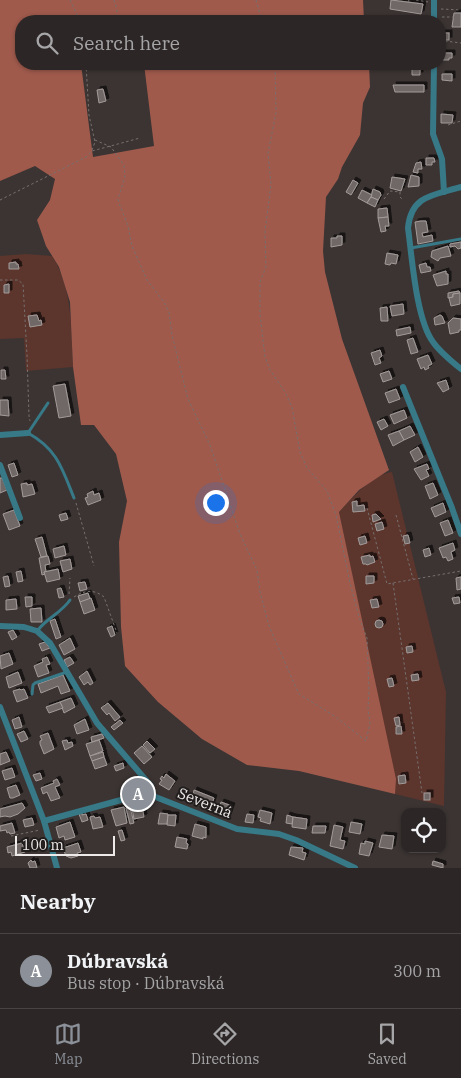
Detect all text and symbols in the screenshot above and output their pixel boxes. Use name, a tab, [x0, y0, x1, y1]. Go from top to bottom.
search box	[15, 15, 446, 70]
icon: search	[33, 29, 61, 57]
text: Search here	[73, 31, 180, 55]
your location	[203, 490, 229, 516]
pin: A	[122, 775, 154, 813]
street label: Severná	[175, 783, 235, 822]
map controls	[401, 808, 446, 853]
button: locate	[401, 808, 446, 853]
scale bar	[15, 833, 115, 856]
text: 100 m	[22, 836, 64, 854]
text: Nearby	[20, 887, 96, 915]
text: Dúbravská	[67, 949, 168, 973]
text: A	[30, 961, 42, 981]
text: 300 m	[393, 961, 441, 981]
text: Bus stop · Dúbravská	[67, 973, 225, 993]
tab: Map	[54, 1020, 83, 1068]
tab: Directions	[191, 1020, 259, 1068]
tab: Saved	[368, 1020, 407, 1068]

